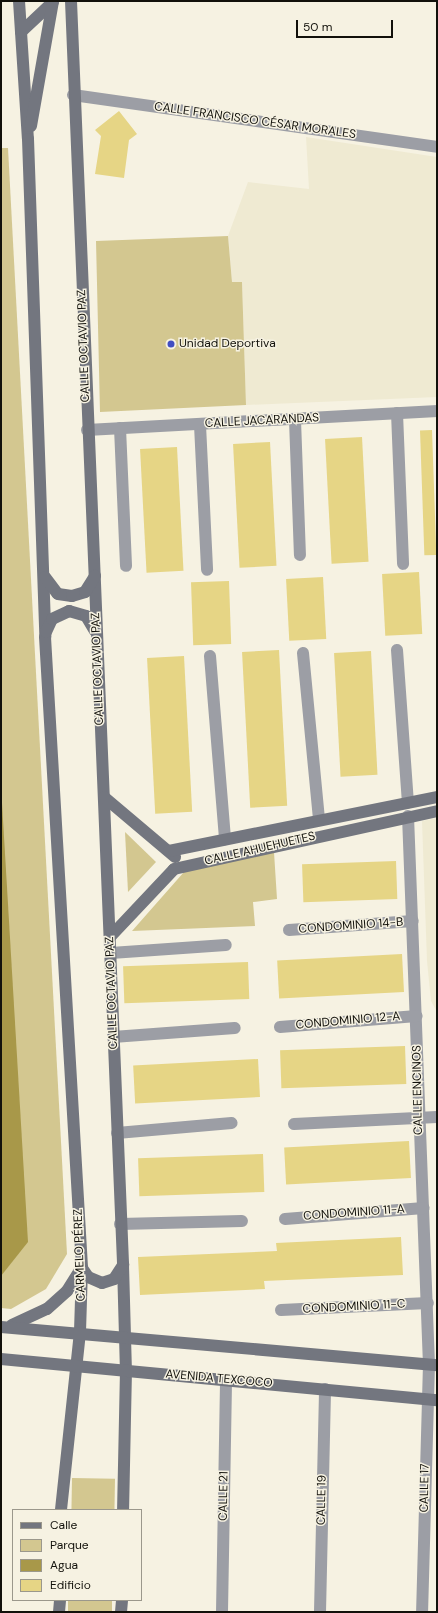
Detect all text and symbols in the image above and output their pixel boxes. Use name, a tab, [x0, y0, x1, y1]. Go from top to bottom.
scale bar	[298, 12, 395, 38]
text: 50 m	[303, 19, 332, 35]
street label: CALLE FRANCISCO CÉSAR MORALES	[153, 100, 357, 142]
street label: CALLE OCTAVIO PAZ	[75, 289, 93, 403]
place label: Unidad Deportiva	[179, 337, 276, 351]
marker: Unidad Deportiva	[166, 339, 176, 349]
street label: CALLE JACARANDAS	[204, 411, 320, 431]
street label: CALLE OCTAVIO PAZ	[89, 612, 107, 726]
street label: CALLE AHUEHUETES	[203, 829, 317, 869]
street label: CONDOMINIO 14-B	[298, 915, 404, 937]
street label: CALLE OCTAVIO PAZ	[103, 936, 121, 1050]
street label: CONDOMINIO 12-A	[295, 1009, 401, 1033]
street label: CALLE ENCINOS	[410, 1045, 426, 1135]
street label: CONDOMINIO 11-A	[303, 1202, 405, 1224]
street label: CARMELO PÉREZ	[71, 1209, 89, 1301]
street label: CONDOMINIO 11-C	[302, 1297, 406, 1317]
street label: AVENIDA TEXCOCO	[165, 1367, 273, 1391]
street label: CALLE 17	[417, 1463, 433, 1513]
street label: CALLE 21	[216, 1471, 232, 1521]
street label: CALLE 19	[314, 1475, 330, 1525]
legend	[12, 1509, 142, 1601]
text: Calle	[50, 1517, 77, 1533]
text: Parque	[50, 1537, 89, 1553]
text: Agua	[50, 1557, 78, 1573]
text: Edificio	[50, 1577, 91, 1593]

